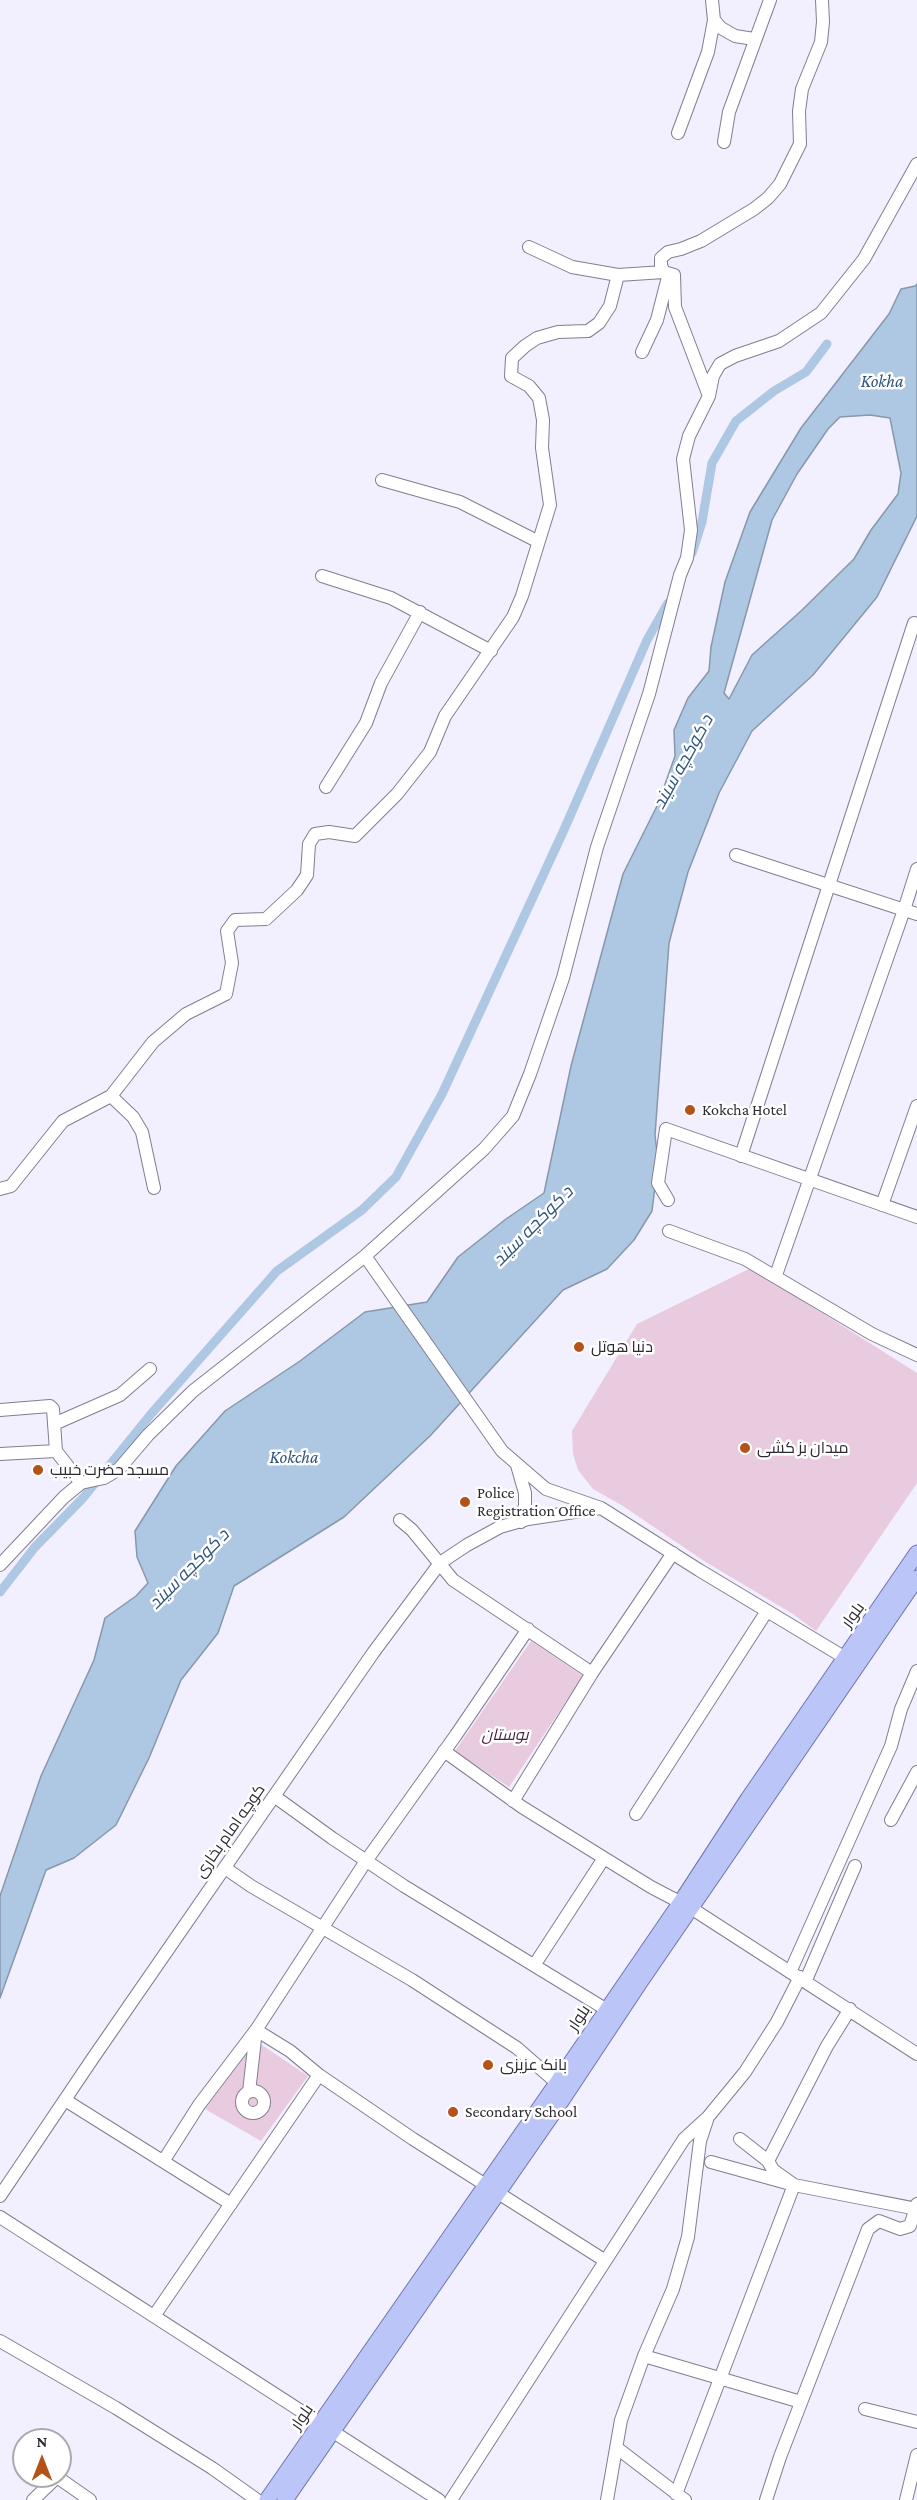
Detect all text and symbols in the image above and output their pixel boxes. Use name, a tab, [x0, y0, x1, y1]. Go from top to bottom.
water label: Kokha	[861, 370, 903, 392]
water label: د کوکچه سیند	[648, 711, 718, 813]
place label: Kokcha Hotel	[702, 1100, 787, 1120]
marker: Kokcha Hotel	[683, 1103, 697, 1117]
water label: د کوکچه سیند	[488, 1181, 578, 1271]
place label: دنیا هوتل	[591, 1337, 653, 1357]
marker: دنیا هوتل	[572, 1340, 586, 1354]
place label: میدان بز کشی	[757, 1438, 848, 1458]
marker: میدان بز کشی	[738, 1441, 752, 1455]
water label: Kokcha	[270, 1446, 318, 1468]
place label: مسجد حضرت خبیب	[50, 1460, 169, 1480]
marker: مسجد حضرت خبیب	[31, 1463, 45, 1477]
place label: Police Registration Office	[477, 1483, 596, 1521]
marker: Police Registration Office	[458, 1495, 472, 1509]
water label: د کوکچه سیند	[144, 1524, 234, 1614]
street label: بلوار	[837, 1598, 869, 1632]
park label: بوستان	[482, 1725, 528, 1745]
street label: کوچه امام بخاری	[191, 1780, 269, 1882]
street label: بلوار	[564, 2001, 594, 2035]
place label: بانک عزیزی	[500, 2055, 567, 2075]
marker: بانک عزیزی	[481, 2058, 495, 2072]
place label: Secondary School	[465, 2102, 577, 2122]
marker: Secondary School	[446, 2105, 460, 2119]
street label: بلوار	[286, 2400, 318, 2434]
north arrow	[12, 2428, 72, 2488]
text: N	[37, 2433, 47, 2450]

